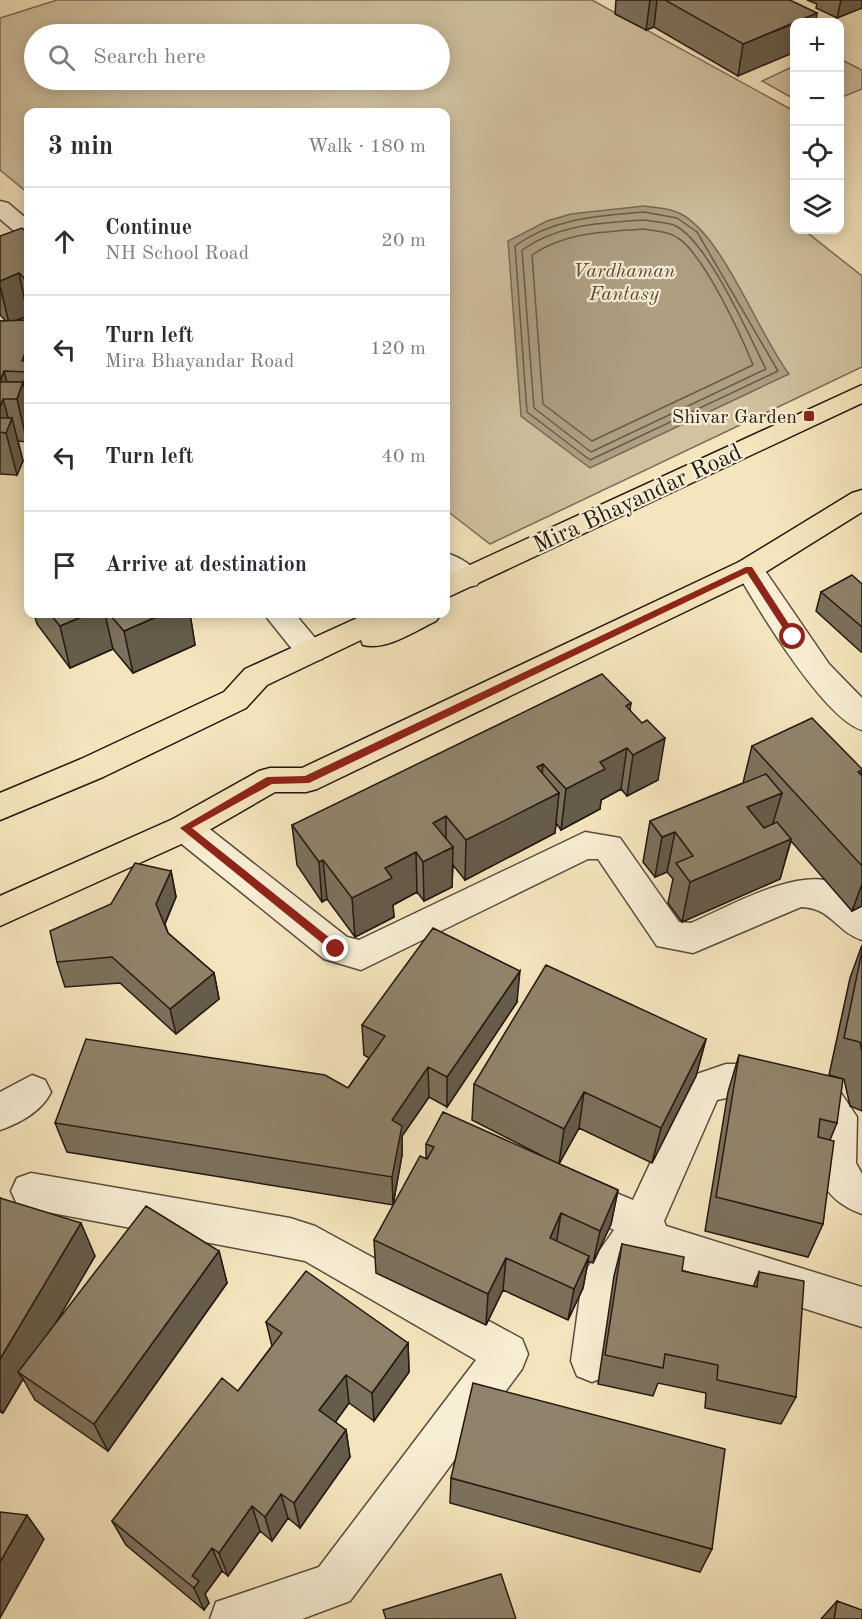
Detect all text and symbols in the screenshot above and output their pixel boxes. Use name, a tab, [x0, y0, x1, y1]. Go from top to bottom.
map controls	[790, 18, 844, 234]
button: +	[790, 18, 844, 72]
search box	[24, 24, 450, 90]
icon: search	[45, 41, 78, 74]
text: Search here	[93, 46, 206, 68]
button: −	[790, 72, 844, 126]
button: locate	[790, 126, 844, 180]
text: 3 min	[48, 134, 113, 160]
text: Walk · 180 m	[307, 137, 426, 157]
button: layers	[790, 180, 844, 234]
text: Continue	[105, 217, 192, 239]
icon: ahead	[48, 225, 81, 258]
text: 20 m	[381, 231, 426, 251]
text: NH School Road	[105, 244, 249, 264]
park label: Vardhaman Fantasy	[573, 262, 675, 305]
text: Turn left	[105, 325, 194, 347]
icon: left	[48, 333, 81, 366]
text: 120 m	[370, 339, 426, 359]
text: Mira Bhayandar Road	[105, 352, 294, 372]
place label: Shivar Garden	[672, 408, 797, 428]
marker: Shivar Garden	[802, 409, 816, 423]
icon: left	[48, 441, 81, 474]
street label: Mira Bhayandar Road	[530, 441, 746, 559]
text: Turn left	[105, 446, 194, 468]
text: 40 m	[381, 447, 426, 467]
icon: arrive	[48, 549, 81, 582]
text: Arrive at destination	[105, 554, 307, 576]
route start	[779, 623, 805, 649]
route end	[322, 935, 348, 961]

